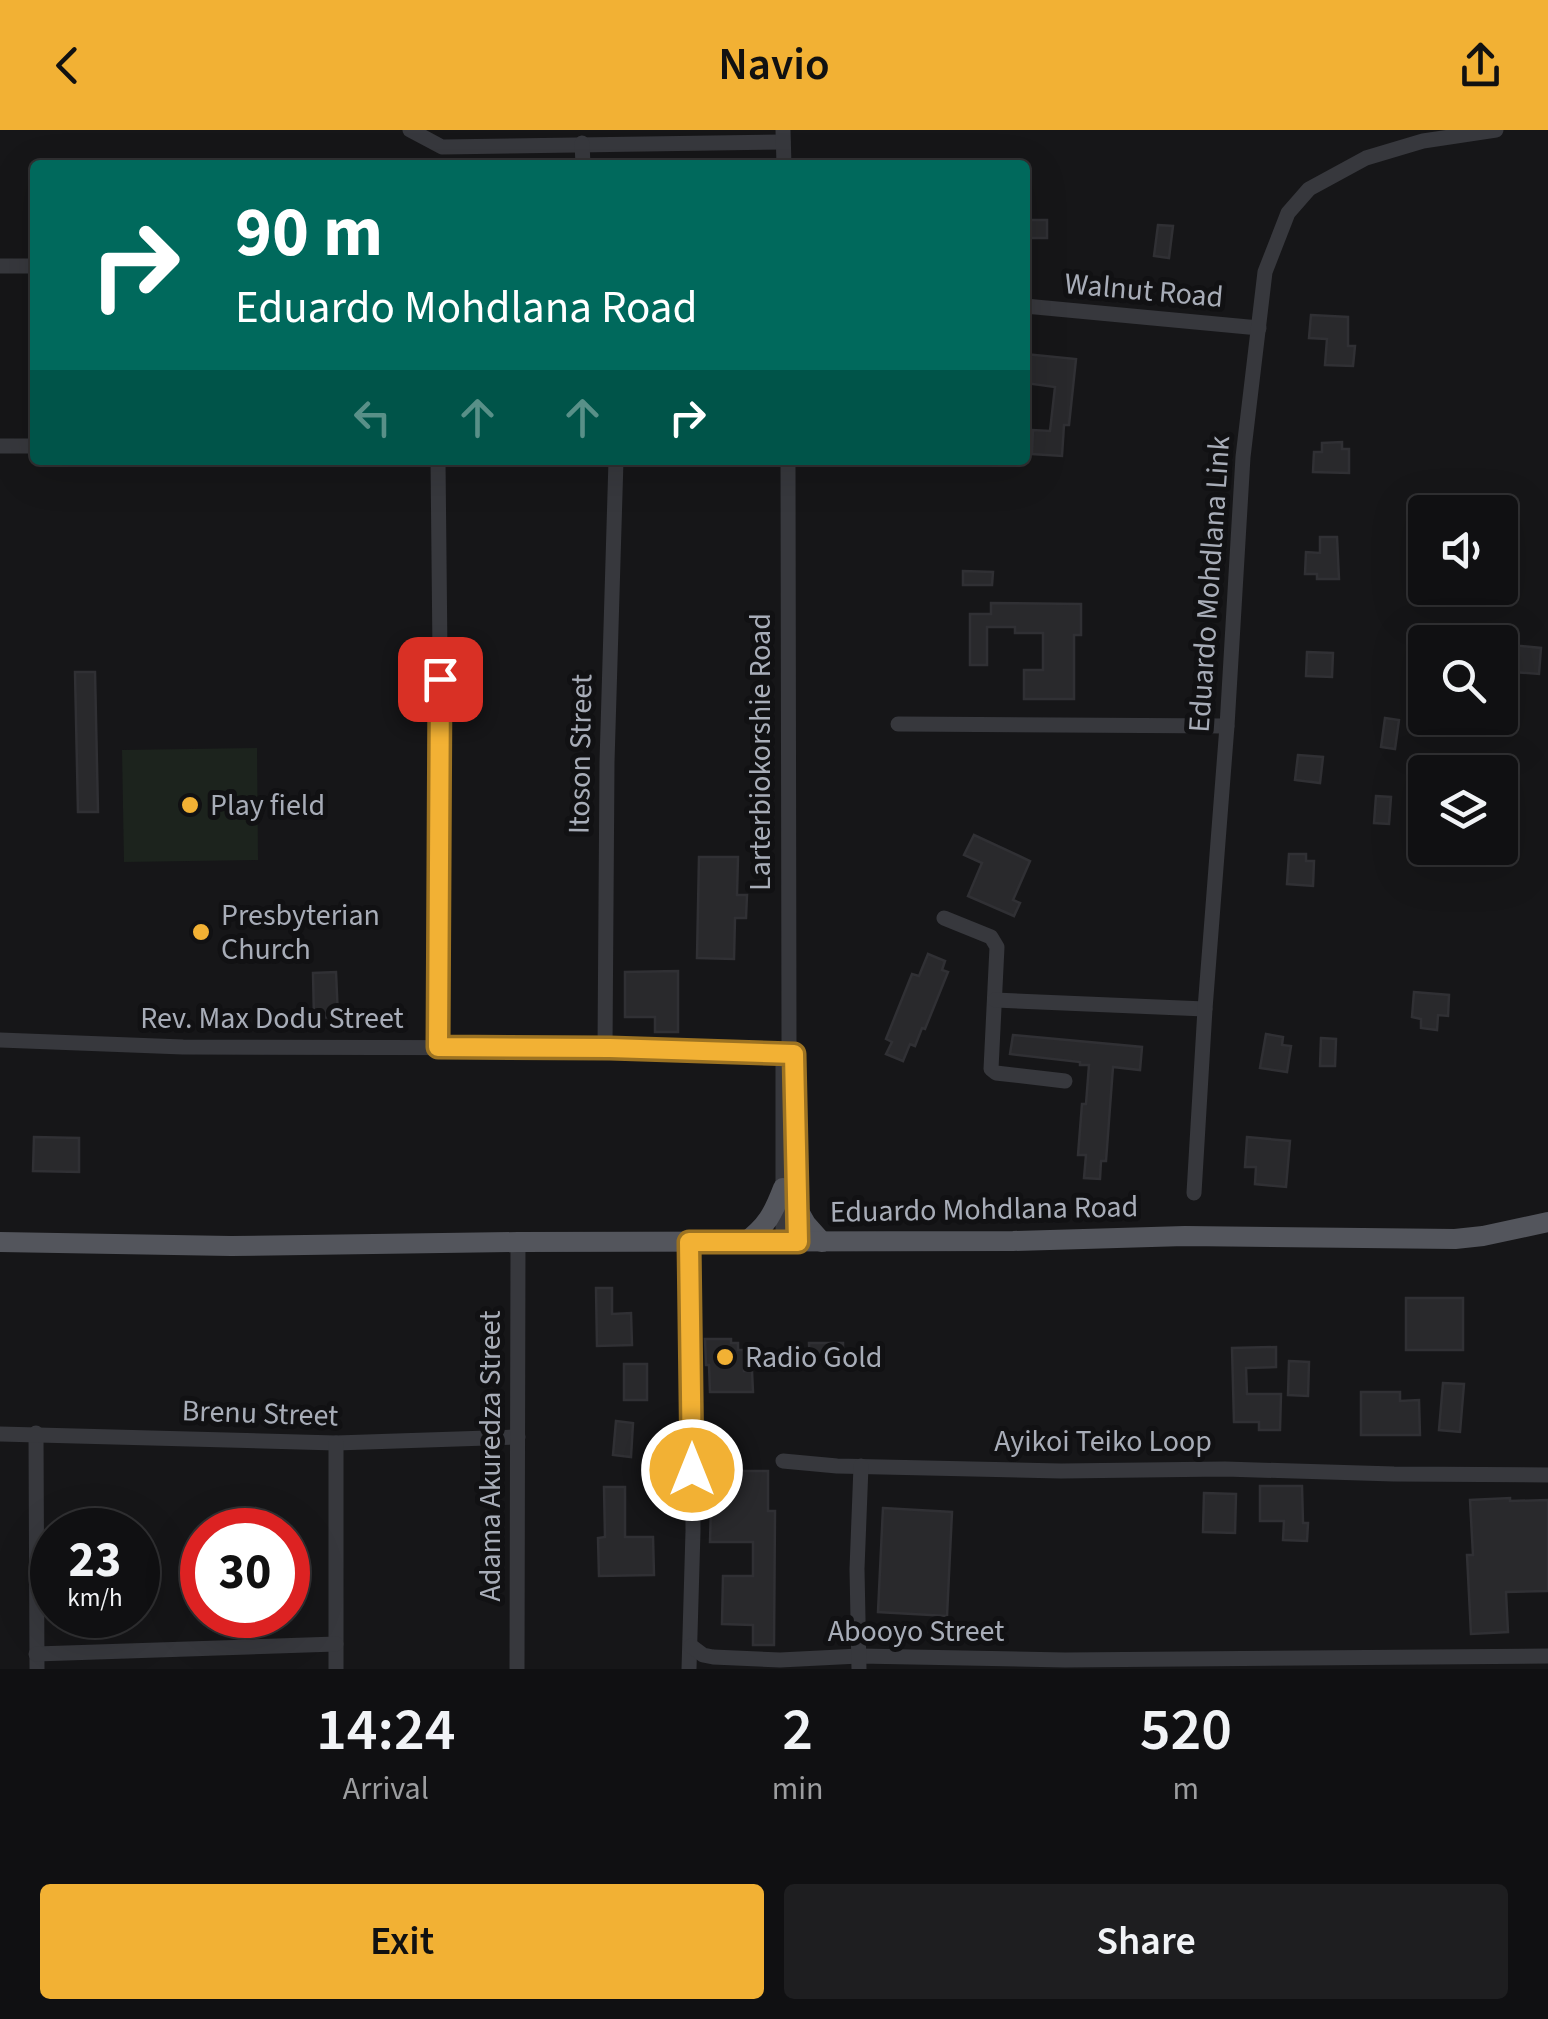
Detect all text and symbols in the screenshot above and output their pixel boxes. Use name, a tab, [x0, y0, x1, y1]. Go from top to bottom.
text: Navio	[718, 33, 830, 97]
icon: back	[40, 38, 95, 93]
icon: share	[1453, 38, 1508, 93]
text: 90 m	[235, 183, 383, 283]
icon: right	[70, 200, 200, 330]
street label: Walnut Road	[1063, 262, 1225, 319]
text: Eduardo Mohdlana Road	[235, 276, 698, 340]
icon: left	[345, 390, 400, 445]
icon: ahead	[450, 390, 505, 445]
icon: ahead	[555, 390, 610, 445]
icon: right	[660, 390, 715, 445]
street label: Eduardo Mohdlana Link	[1178, 434, 1241, 734]
map controls	[1408, 495, 1518, 865]
button: sound	[1408, 495, 1518, 605]
street label: Larterbiokorshie Road	[739, 613, 782, 891]
button: search	[1408, 625, 1518, 735]
pin	[398, 637, 483, 722]
icon: arrive	[413, 652, 468, 707]
street label: Itoson Street	[558, 674, 603, 834]
button: layers	[1408, 755, 1518, 865]
place label: Play field	[210, 784, 325, 827]
marker: Play field	[179, 794, 201, 816]
place label: Presbyterian Church	[221, 894, 380, 971]
marker: Presbyterian Church	[190, 921, 212, 943]
street label: Rev. Max Dodu Street	[140, 997, 404, 1040]
street label: Eduardo Mohdlana Road	[829, 1185, 1139, 1234]
street label: Adama Akuredza Street	[469, 1310, 512, 1602]
place label: Radio Gold	[745, 1336, 882, 1379]
marker: Radio Gold	[714, 1346, 736, 1368]
street label: Brenu Street	[181, 1389, 339, 1438]
position arrow	[640, 1418, 744, 1522]
street label: Ayikoi Teiko Loop	[994, 1420, 1212, 1463]
speed limit sign: 30	[180, 1508, 310, 1638]
text: 23	[69, 1525, 121, 1596]
text: km/h	[67, 1580, 123, 1616]
street label: Abooyo Street	[828, 1610, 1004, 1653]
text: 14:24	[316, 1688, 456, 1773]
text: 2	[782, 1688, 813, 1773]
text: 520	[1140, 1688, 1232, 1773]
text: Arrival	[343, 1766, 429, 1812]
text: min	[772, 1766, 824, 1812]
text: m	[1173, 1766, 1199, 1812]
button: Exit	[40, 1884, 764, 1999]
button: Share	[784, 1884, 1508, 1999]

